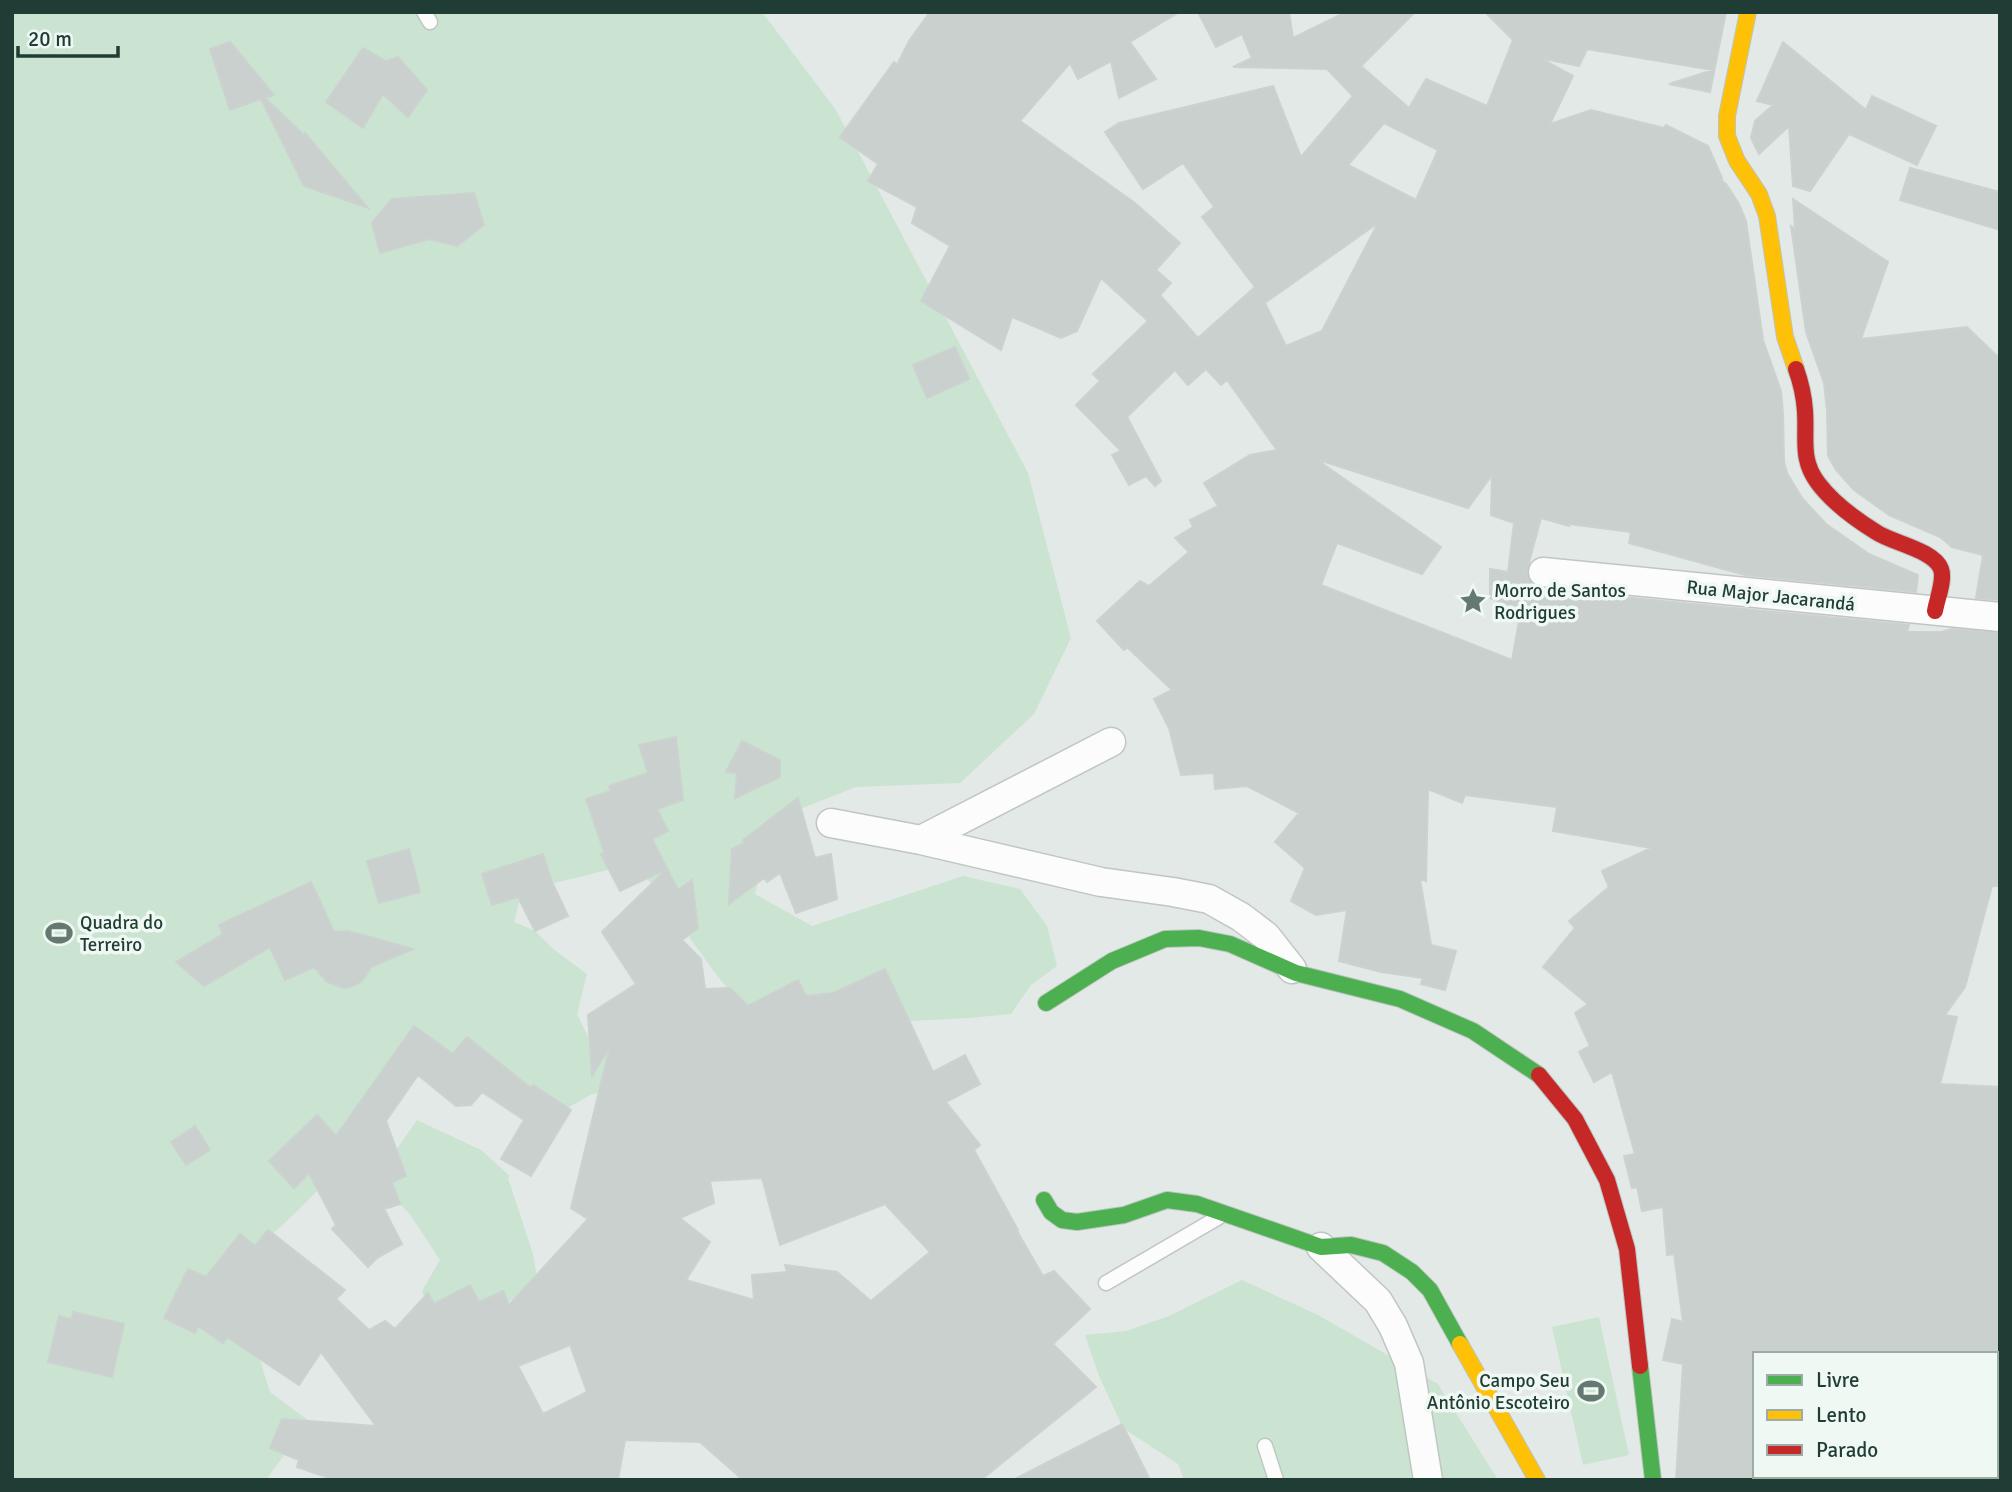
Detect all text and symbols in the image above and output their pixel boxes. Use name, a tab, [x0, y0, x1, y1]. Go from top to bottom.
scale bar	[18, 14, 117, 58]
text: 20 m	[28, 26, 72, 52]
street label: Rua Major Jacarandá	[1685, 575, 1856, 617]
place label: Morro de Santos Rodrigues	[1494, 579, 1626, 625]
place icon: Morro de Santos Rodrigues	[1458, 586, 1488, 616]
place label: Quadra do Terreiro	[80, 911, 163, 957]
sports icon: Quadra do Terreiro	[44, 918, 74, 948]
legend	[1753, 1352, 1998, 1478]
text: Livre	[1816, 1367, 1859, 1393]
place label: Campo Seu Antônio Escoteiro	[1427, 1369, 1570, 1415]
sports icon: Campo Seu Antônio Escoteiro	[1576, 1376, 1606, 1406]
text: Lento	[1816, 1402, 1866, 1428]
text: Parado	[1816, 1437, 1878, 1463]

